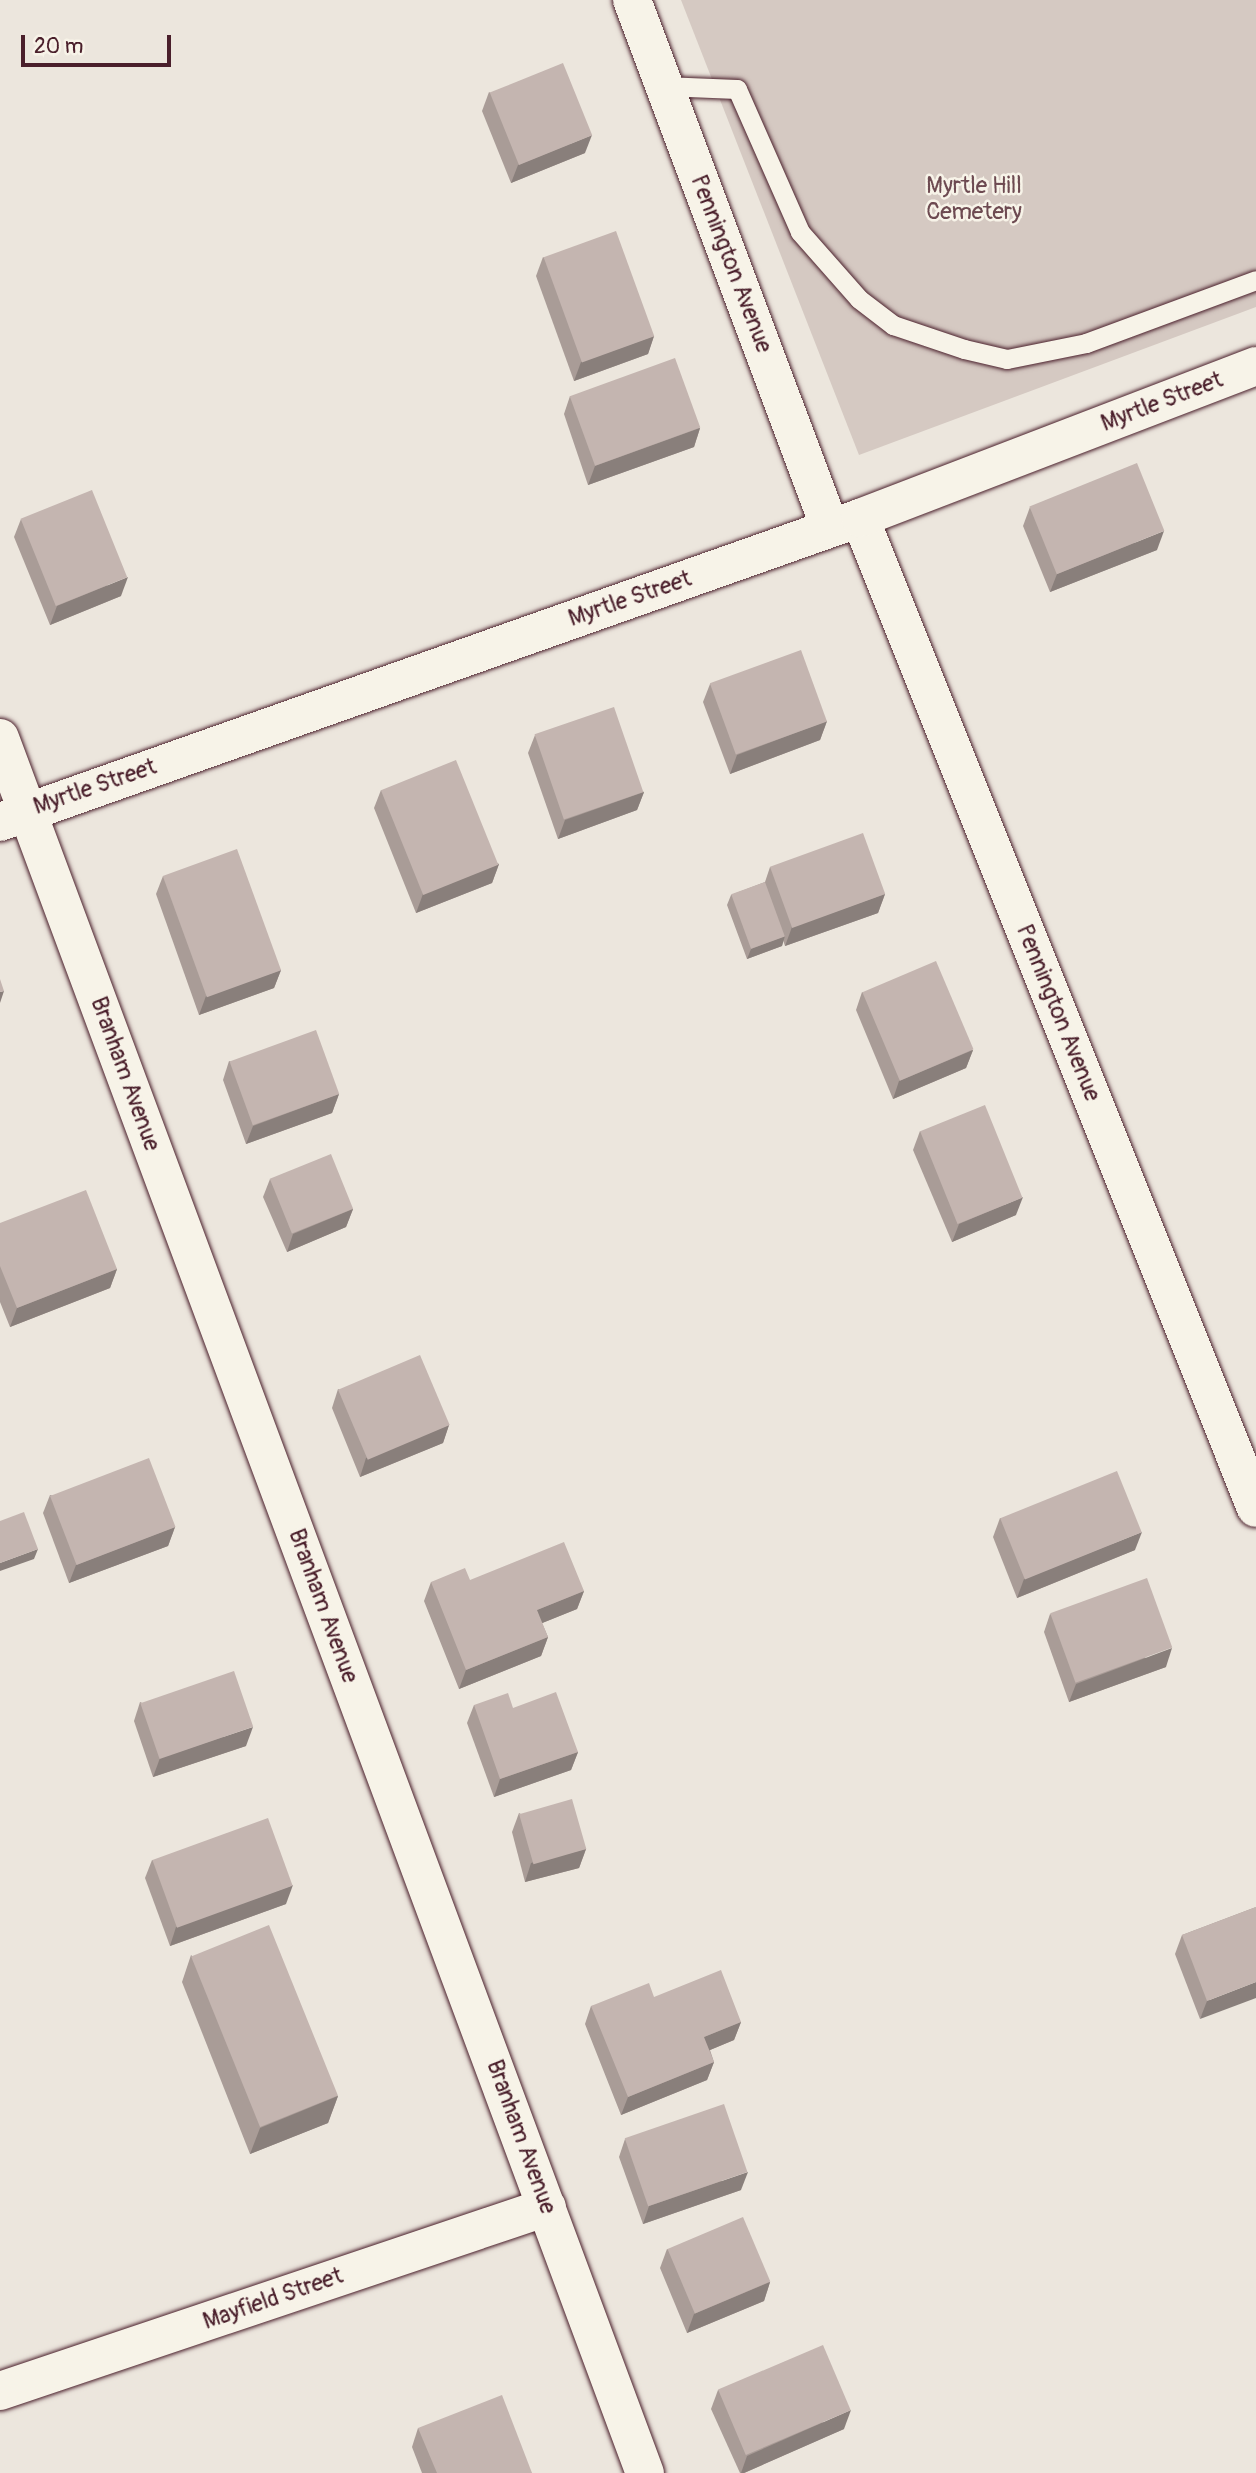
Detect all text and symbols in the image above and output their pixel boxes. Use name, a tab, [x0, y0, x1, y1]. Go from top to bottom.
scale bar	[24, 21, 175, 65]
text: 20 m	[34, 33, 83, 60]
street label: Pennington Avenue	[684, 171, 778, 357]
park label: Myrtle Hill Cemetery	[926, 172, 1022, 226]
street label: Myrtle Street	[1097, 366, 1227, 438]
street label: Myrtle Street	[565, 565, 695, 633]
street label: Myrtle Street	[30, 753, 160, 821]
street label: Pennington Avenue	[1010, 921, 1106, 1105]
street label: Branham Avenue	[84, 993, 166, 1155]
street label: Branham Avenue	[282, 1525, 364, 1687]
street label: Branham Avenue	[480, 2056, 562, 2218]
street label: Mayfield Street	[200, 2262, 346, 2336]

